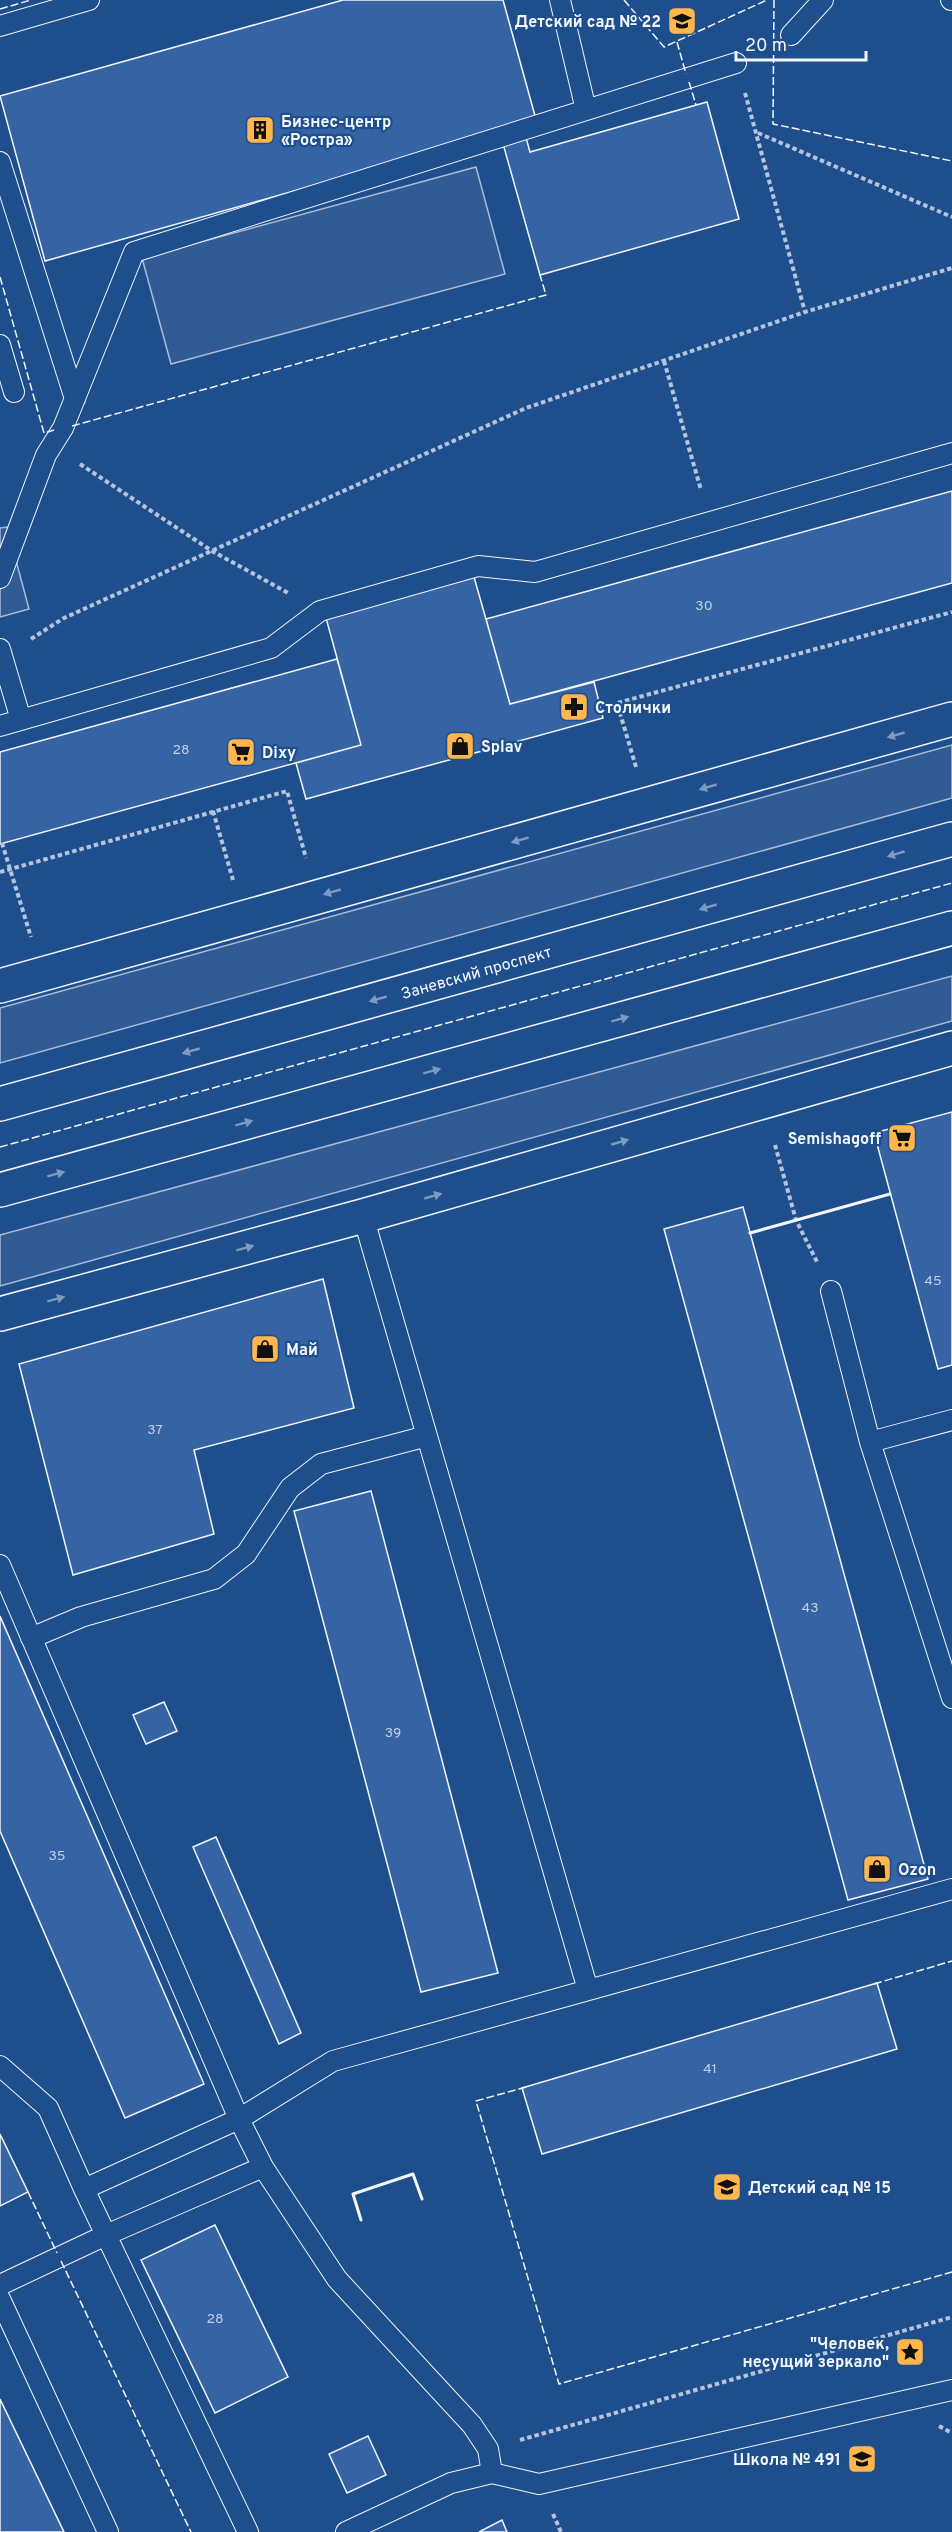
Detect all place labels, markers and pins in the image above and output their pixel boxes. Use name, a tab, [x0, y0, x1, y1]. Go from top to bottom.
school or university icon: Детский сад № 22	[666, 5, 698, 37]
place label: Детский сад № 22	[515, 13, 661, 33]
place label: Бизнес-центр «Ростра»	[281, 113, 391, 151]
building icon: Бизнес-центр «Ростра»	[244, 114, 276, 146]
pharmacy icon: Столички	[558, 691, 590, 723]
place label: Столички	[595, 699, 671, 719]
shop icon: Splav	[444, 730, 476, 762]
supermarket icon: Dixy	[225, 736, 257, 768]
place label: Splav	[481, 738, 523, 758]
place label: Dixy	[262, 744, 296, 764]
supermarket icon: Semishagoff	[886, 1122, 918, 1154]
place label: Semishagoff	[788, 1130, 881, 1150]
shop icon: Май	[249, 1333, 281, 1365]
place label: Май	[286, 1341, 318, 1361]
shop icon: Ozon	[861, 1853, 893, 1885]
place label: Ozon	[898, 1861, 936, 1881]
school or university icon: Детский сад № 15	[711, 2171, 743, 2203]
place label: Детский сад № 15	[748, 2179, 891, 2199]
place label: "Человек, несущий зеркало"	[743, 2335, 889, 2373]
place icon: "Человек, несущий зеркало"	[894, 2336, 926, 2368]
school or university icon: Школа № 491	[846, 2443, 878, 2475]
place label: Школа № 491	[733, 2451, 841, 2471]

